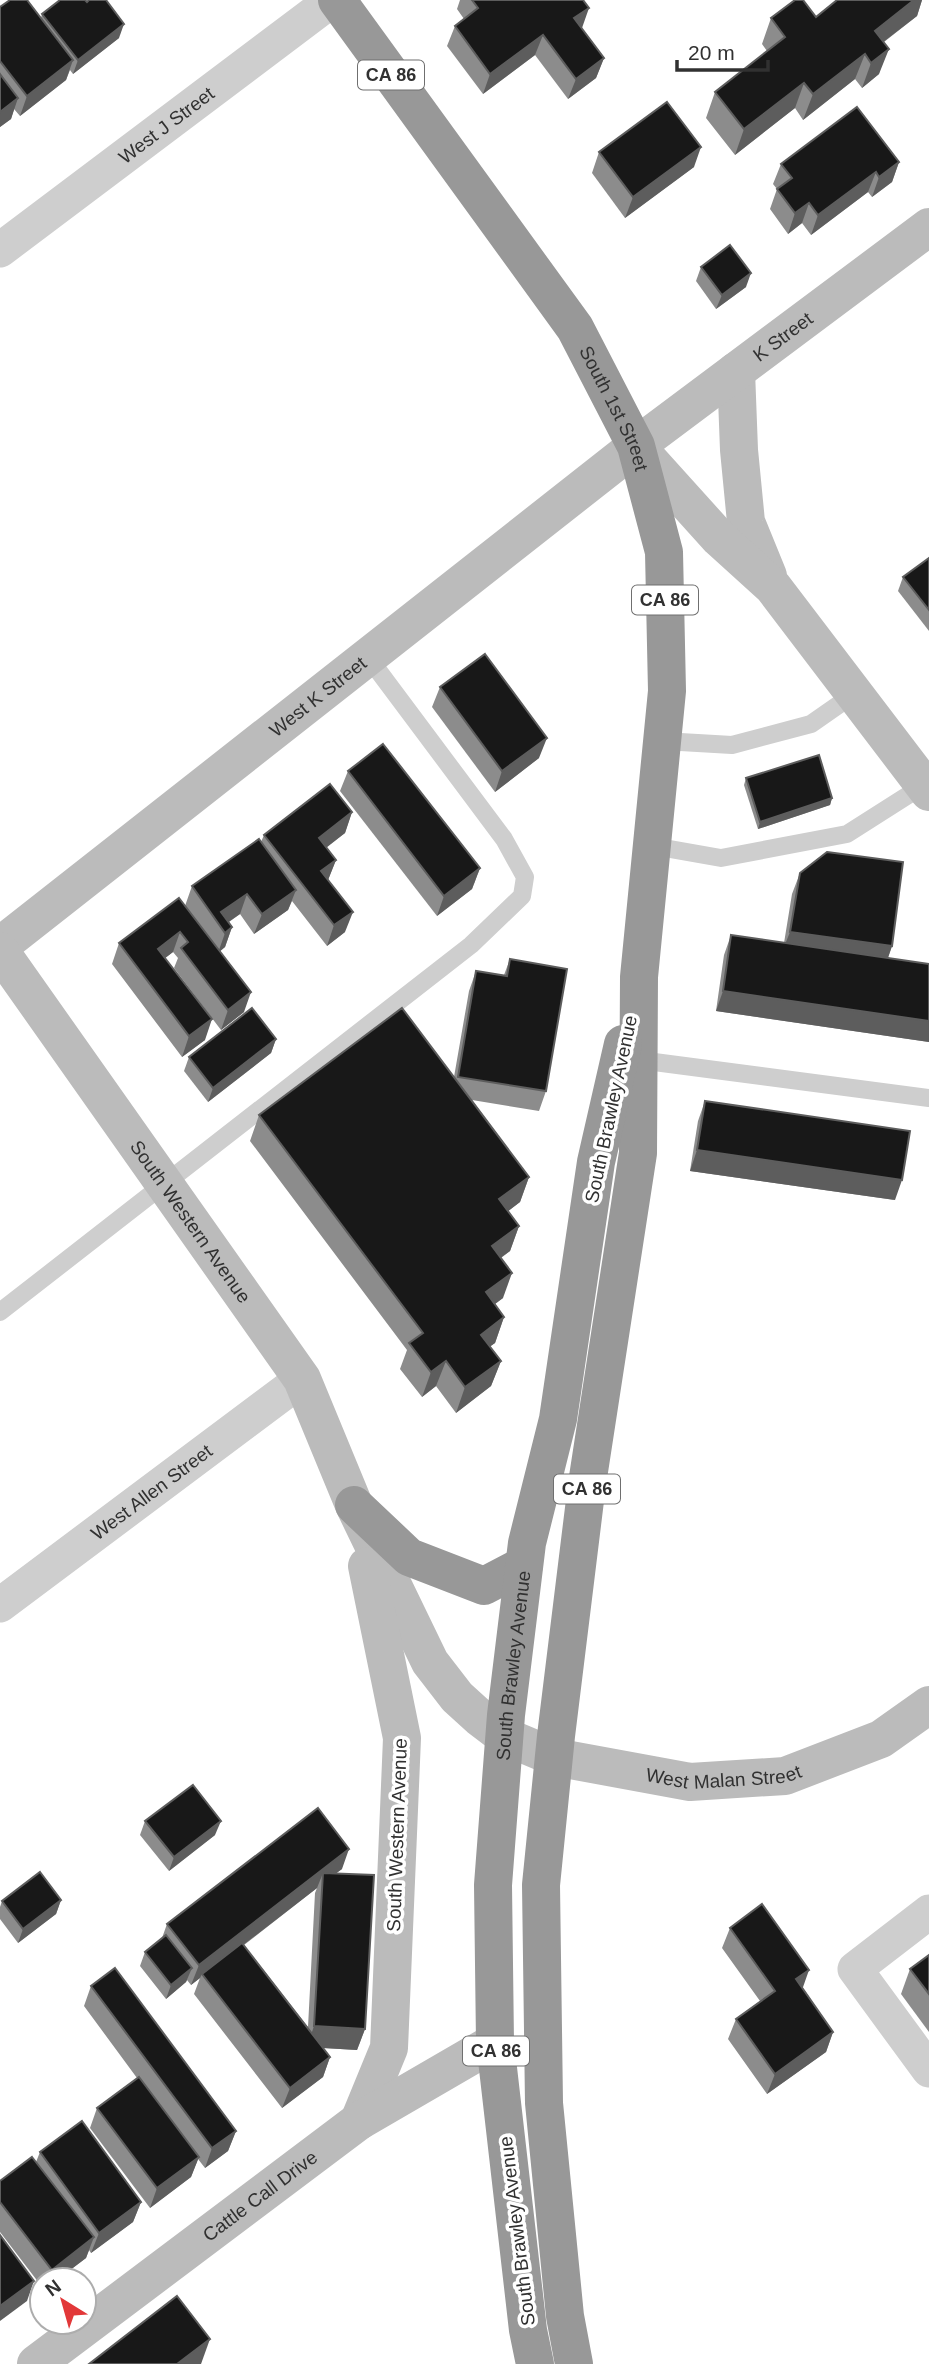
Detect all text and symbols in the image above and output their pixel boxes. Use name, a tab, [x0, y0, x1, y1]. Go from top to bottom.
scale bar	[677, 28, 768, 72]
text: 20 m	[688, 41, 735, 64]
road number: CA 86	[358, 60, 424, 90]
street label: West J Street	[114, 82, 218, 167]
street label: K Street	[749, 307, 817, 365]
street label: South 1st Street	[576, 342, 653, 474]
road number: CA 86	[632, 586, 698, 614]
street label: West K Street	[265, 651, 371, 741]
street label: South Brawley Avenue	[581, 1013, 641, 1205]
street label: South Western Avenue	[126, 1136, 255, 1307]
street label: West Allen Street	[87, 1439, 216, 1544]
road number: CA 86	[554, 1474, 620, 1504]
street label: South Brawley Avenue	[492, 1569, 534, 1761]
street label: South Western Avenue	[383, 1738, 411, 1932]
street label: West Malan Street	[644, 1760, 805, 1793]
road number: CA 86	[463, 2036, 529, 2066]
street label: South Brawley Avenue	[495, 2135, 539, 2327]
street label: Cattle Call Drive	[199, 2146, 321, 2245]
north arrow	[28, 2266, 98, 2336]
text: N	[41, 2275, 65, 2300]

